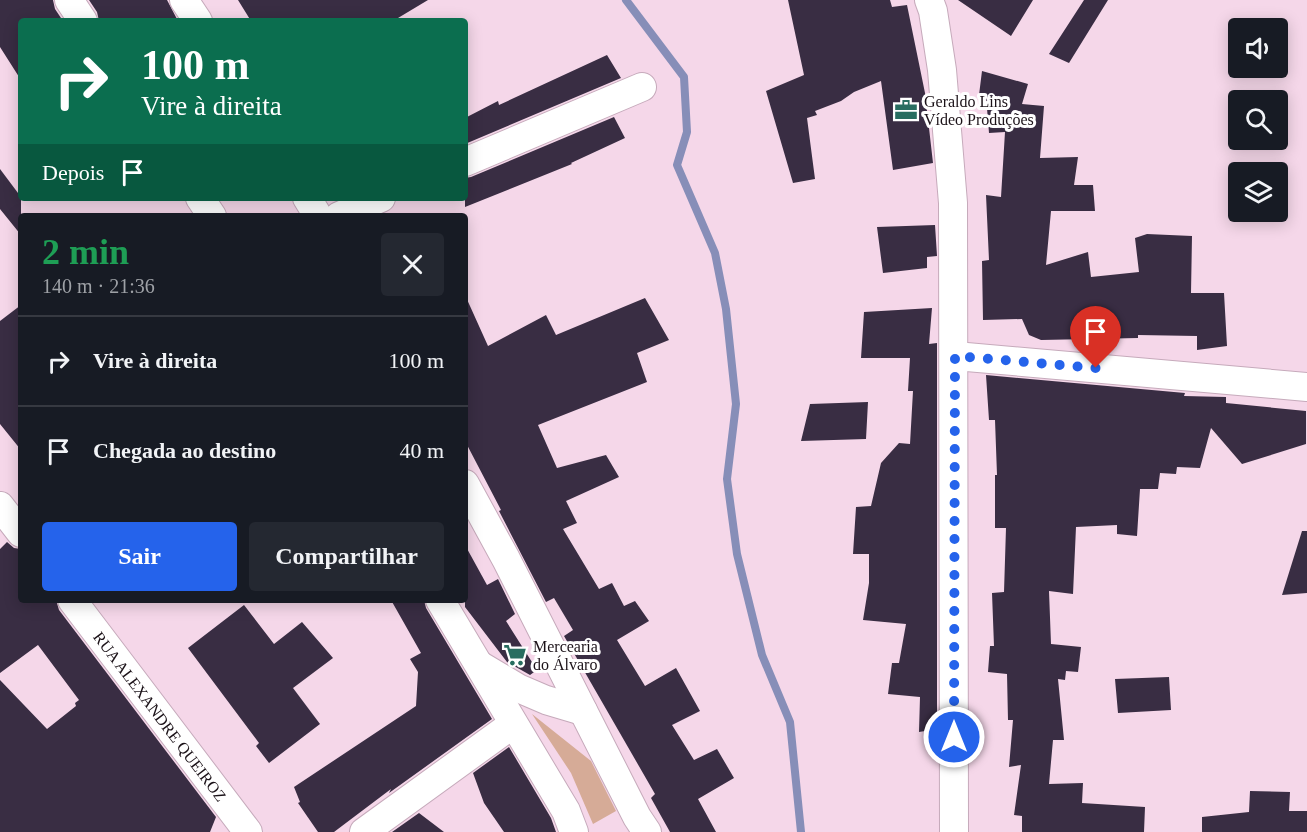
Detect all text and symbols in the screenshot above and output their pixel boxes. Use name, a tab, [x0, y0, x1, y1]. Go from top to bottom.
map controls	[1228, 18, 1288, 222]
button: sound	[1228, 18, 1288, 78]
icon: right	[42, 42, 120, 120]
text: 100 m	[141, 42, 250, 88]
button: search	[1228, 90, 1288, 150]
text: Vire à direita	[141, 91, 282, 121]
place label: Geraldo Lins Vídeo Produções	[924, 93, 1034, 129]
office icon: Geraldo Lins Vídeo Produções	[893, 97, 919, 123]
icon: arrive	[116, 156, 149, 189]
text: Depois	[42, 160, 104, 185]
button: layers	[1228, 162, 1288, 222]
text: 2 min	[42, 232, 129, 272]
button: close	[381, 233, 444, 296]
text: 140 m · 21:36	[42, 275, 155, 297]
pin	[1070, 306, 1121, 368]
icon: arrive	[1079, 315, 1112, 348]
icon: right	[42, 345, 75, 378]
text: Vire à direita	[93, 348, 217, 373]
text: 100 m	[388, 348, 444, 373]
icon: arrive	[42, 435, 75, 468]
text: Chegada ao destino	[93, 438, 276, 463]
text: 40 m	[399, 438, 444, 463]
button: Sair	[42, 522, 237, 591]
button: Compartilhar	[249, 522, 444, 591]
street label: RUA ALEXANDRE QUEIROZ	[90, 629, 230, 805]
place label: Mercearia do Álvaro	[533, 638, 598, 673]
supermarket icon: Mercearia do Álvaro	[502, 642, 528, 668]
position arrow	[922, 705, 986, 769]

